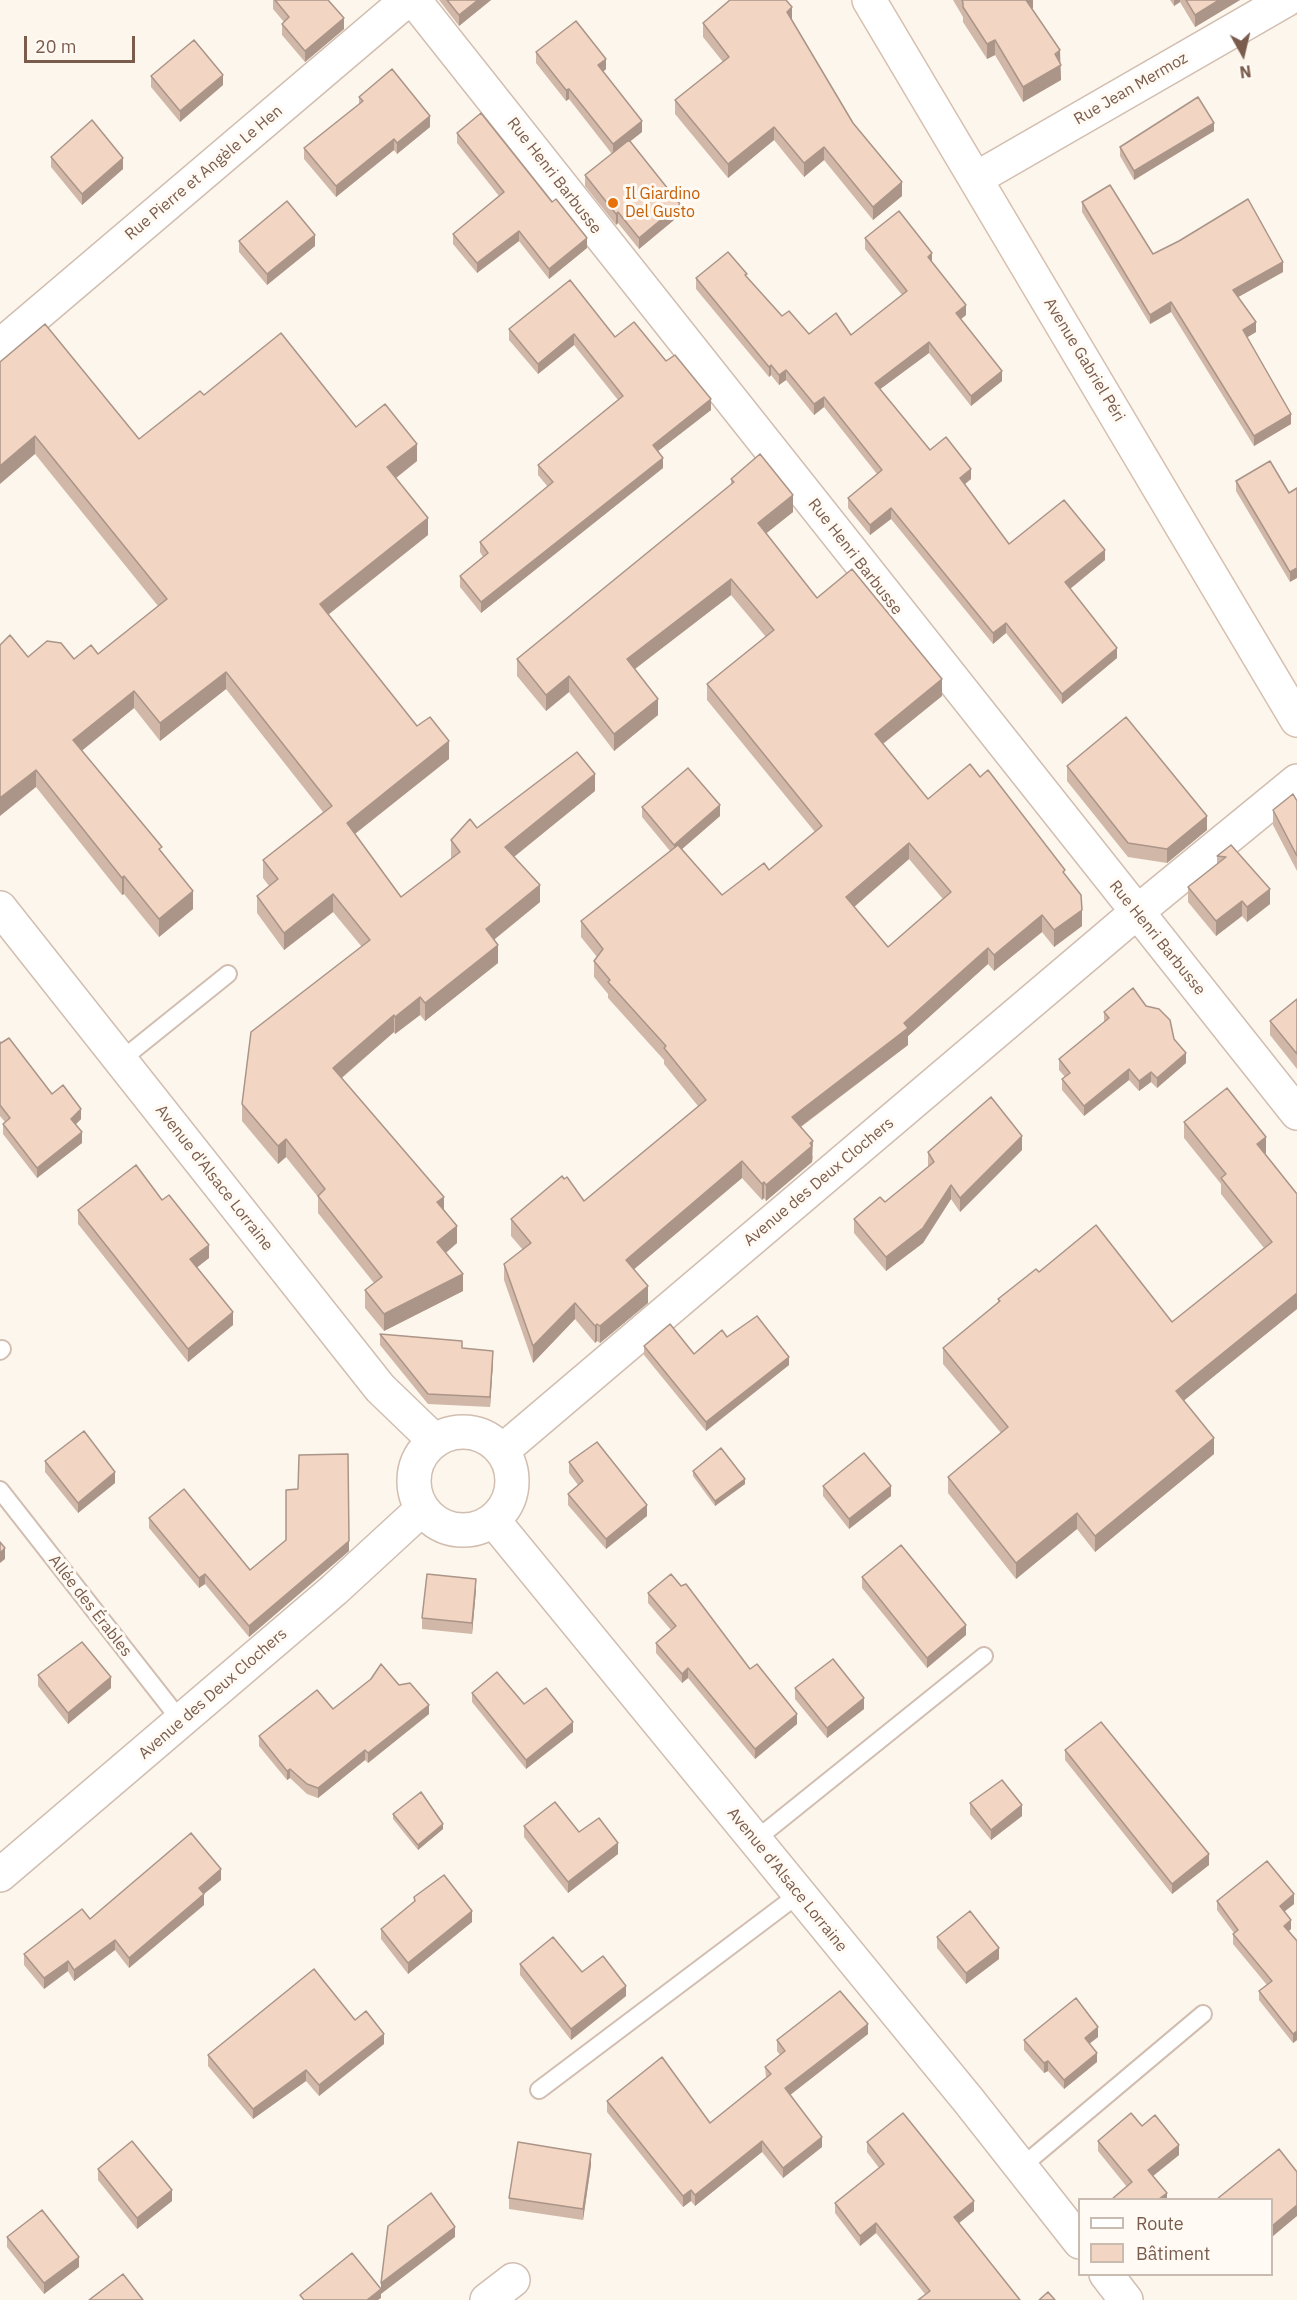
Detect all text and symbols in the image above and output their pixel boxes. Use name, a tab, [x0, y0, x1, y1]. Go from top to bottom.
scale bar	[27, 24, 138, 62]
north arrow	[1213, 24, 1273, 84]
text: 20 m	[35, 35, 77, 58]
street label: Rue Jean Mermoz	[1071, 49, 1191, 129]
text: N	[1238, 61, 1253, 83]
street label: Rue Pierre et Angèle Le Hen	[121, 101, 287, 245]
street label: Rue Henri Barbusse	[503, 114, 605, 238]
place label: Il Giardino Del Gusto	[625, 184, 700, 222]
marker: Il Giardino Del Gusto	[606, 196, 620, 210]
street label: Avenue Gabriel Péri	[1039, 295, 1129, 425]
street label: Rue Henri Barbusse	[804, 495, 906, 619]
street label: Rue Henri Barbusse	[1105, 877, 1209, 999]
street label: Avenue d'Alsace Lorraine	[151, 1101, 277, 1255]
street label: Avenue des Deux Clochers	[740, 1114, 898, 1250]
street label: Allée des Érables	[44, 1551, 136, 1661]
street label: Avenue des Deux Clochers	[135, 1624, 291, 1764]
street label: Avenue d'Alsace Lorraine	[723, 1804, 851, 1956]
legend	[1078, 2198, 1273, 2276]
text: Route	[1136, 2212, 1184, 2235]
text: Bâtiment	[1136, 2242, 1210, 2265]

